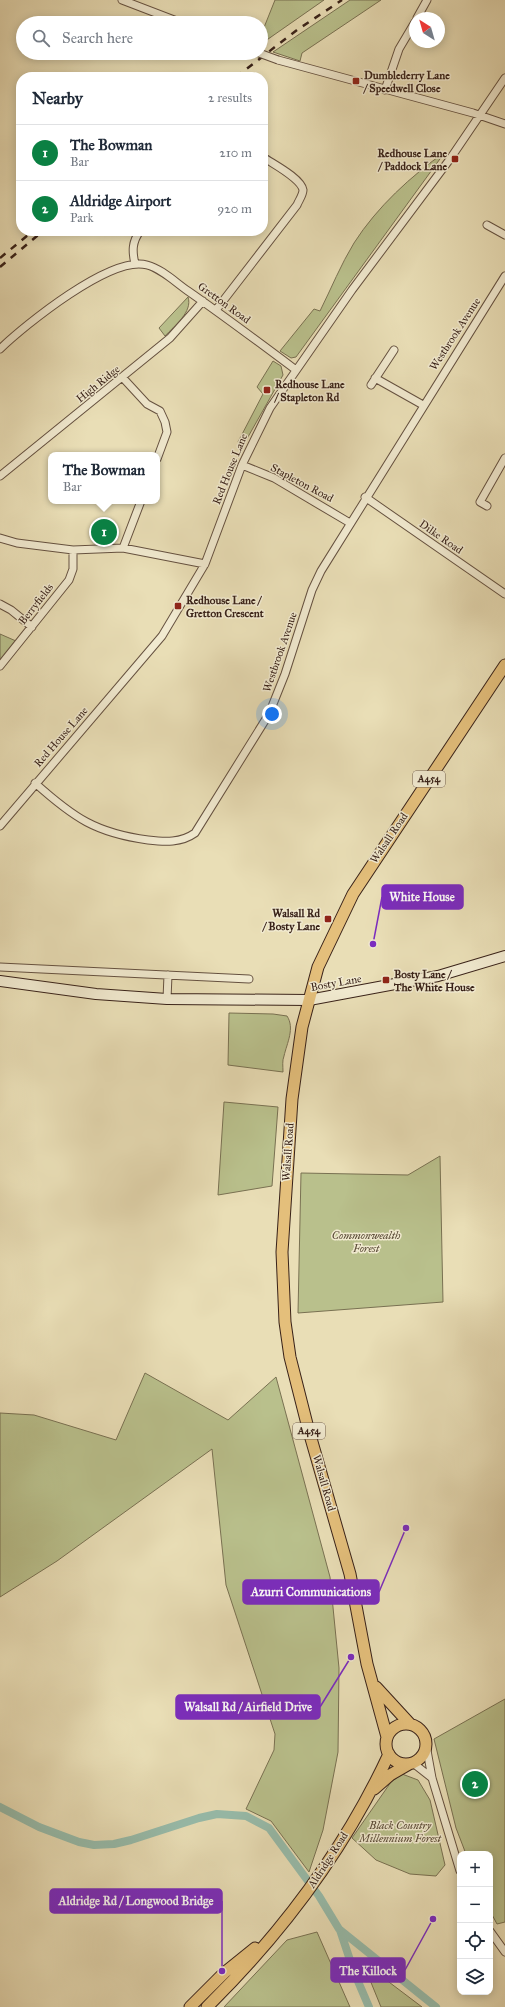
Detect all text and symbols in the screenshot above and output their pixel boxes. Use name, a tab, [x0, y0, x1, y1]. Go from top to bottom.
north arrow	[409, 12, 445, 48]
search box	[16, 16, 268, 60]
icon: search	[30, 27, 52, 49]
text: Search here	[62, 29, 133, 47]
place label: Dumblederry Lane / Speedwell Close	[363, 69, 450, 96]
marker: Dumblederry Lane / Speedwell Close	[351, 76, 361, 86]
text: Nearby	[32, 88, 83, 109]
text: 2 results	[208, 90, 252, 106]
text: The Bowman	[70, 136, 152, 154]
text: 1	[42, 145, 48, 161]
text: 210 m	[219, 145, 252, 161]
place label: Redhouse Lane / Paddock Lane	[377, 147, 447, 173]
text: Bar	[70, 154, 89, 170]
marker: Redhouse Lane / Paddock Lane	[450, 154, 460, 164]
text: Aldridge Airport	[70, 192, 171, 210]
text: 2	[42, 201, 48, 217]
text: 920 m	[217, 201, 252, 217]
text: Park	[70, 210, 94, 226]
street label: Gretton Road	[195, 280, 253, 327]
street label: Westbrook Avenue	[427, 295, 483, 373]
street label: High Ridge	[74, 362, 123, 405]
place label: Redhouse Lane / Stapleton Rd	[274, 378, 345, 405]
marker: Redhouse Lane / Stapleton Rd	[262, 385, 272, 395]
street label: Red House Lane	[210, 431, 250, 506]
popup	[48, 452, 160, 504]
text: The Bowman	[63, 461, 145, 479]
street label: Stapleton Road	[268, 461, 336, 505]
text: Bar	[63, 479, 82, 495]
pin: 1	[91, 517, 117, 547]
street label: Dilke Road	[417, 517, 466, 557]
street label: Berryfields	[16, 581, 56, 627]
place label: Redhouse Lane / Gretton Crescent	[186, 594, 264, 620]
marker: Redhouse Lane / Gretton Crescent	[173, 601, 183, 611]
street label: Westbrook Avenue	[260, 610, 300, 694]
street label: Red House Lane	[31, 704, 91, 770]
your location	[262, 704, 282, 724]
road number: A454	[413, 771, 445, 787]
street label: Walsall Road	[367, 810, 411, 866]
callout: White House	[382, 885, 463, 909]
text: White House	[389, 890, 455, 904]
place label: Walsall Rd / Bosty Lane	[262, 907, 320, 934]
marker: Walsall Rd / Bosty Lane	[323, 914, 333, 924]
place label: Bosty Lane / The White House	[393, 968, 475, 994]
street label: Bosty Lane	[309, 972, 363, 994]
marker: Bosty Lane / The White House	[381, 975, 391, 985]
street label: Walsall Road	[279, 1122, 297, 1181]
park label: Commonwealth Forest	[332, 1229, 401, 1255]
road number: A454	[293, 1423, 325, 1439]
street label: Walsall Road	[310, 1453, 338, 1513]
callout: Azurri Communications	[243, 1580, 379, 1604]
text: Azurri Communications	[250, 1585, 372, 1599]
callout: Walsall Rd / Airfield Drive	[176, 1695, 320, 1719]
text: Walsall Rd / Airfield Drive	[184, 1700, 312, 1714]
pin: 2	[462, 1769, 488, 1799]
park label: Black Country Millennium Forest	[358, 1819, 442, 1845]
street label: Aldridge Road	[305, 1829, 351, 1891]
map controls	[457, 1851, 493, 1995]
button: +	[457, 1851, 493, 1887]
button: −	[457, 1887, 493, 1923]
callout: Aldridge Rd / Longwood Bridge	[50, 1889, 222, 1913]
text: Aldridge Rd / Longwood Bridge	[57, 1894, 214, 1909]
button: locate	[457, 1923, 493, 1959]
callout: The Killock	[331, 1958, 405, 1982]
button: layers	[457, 1959, 493, 1995]
text: The Killock	[338, 1964, 397, 1978]

